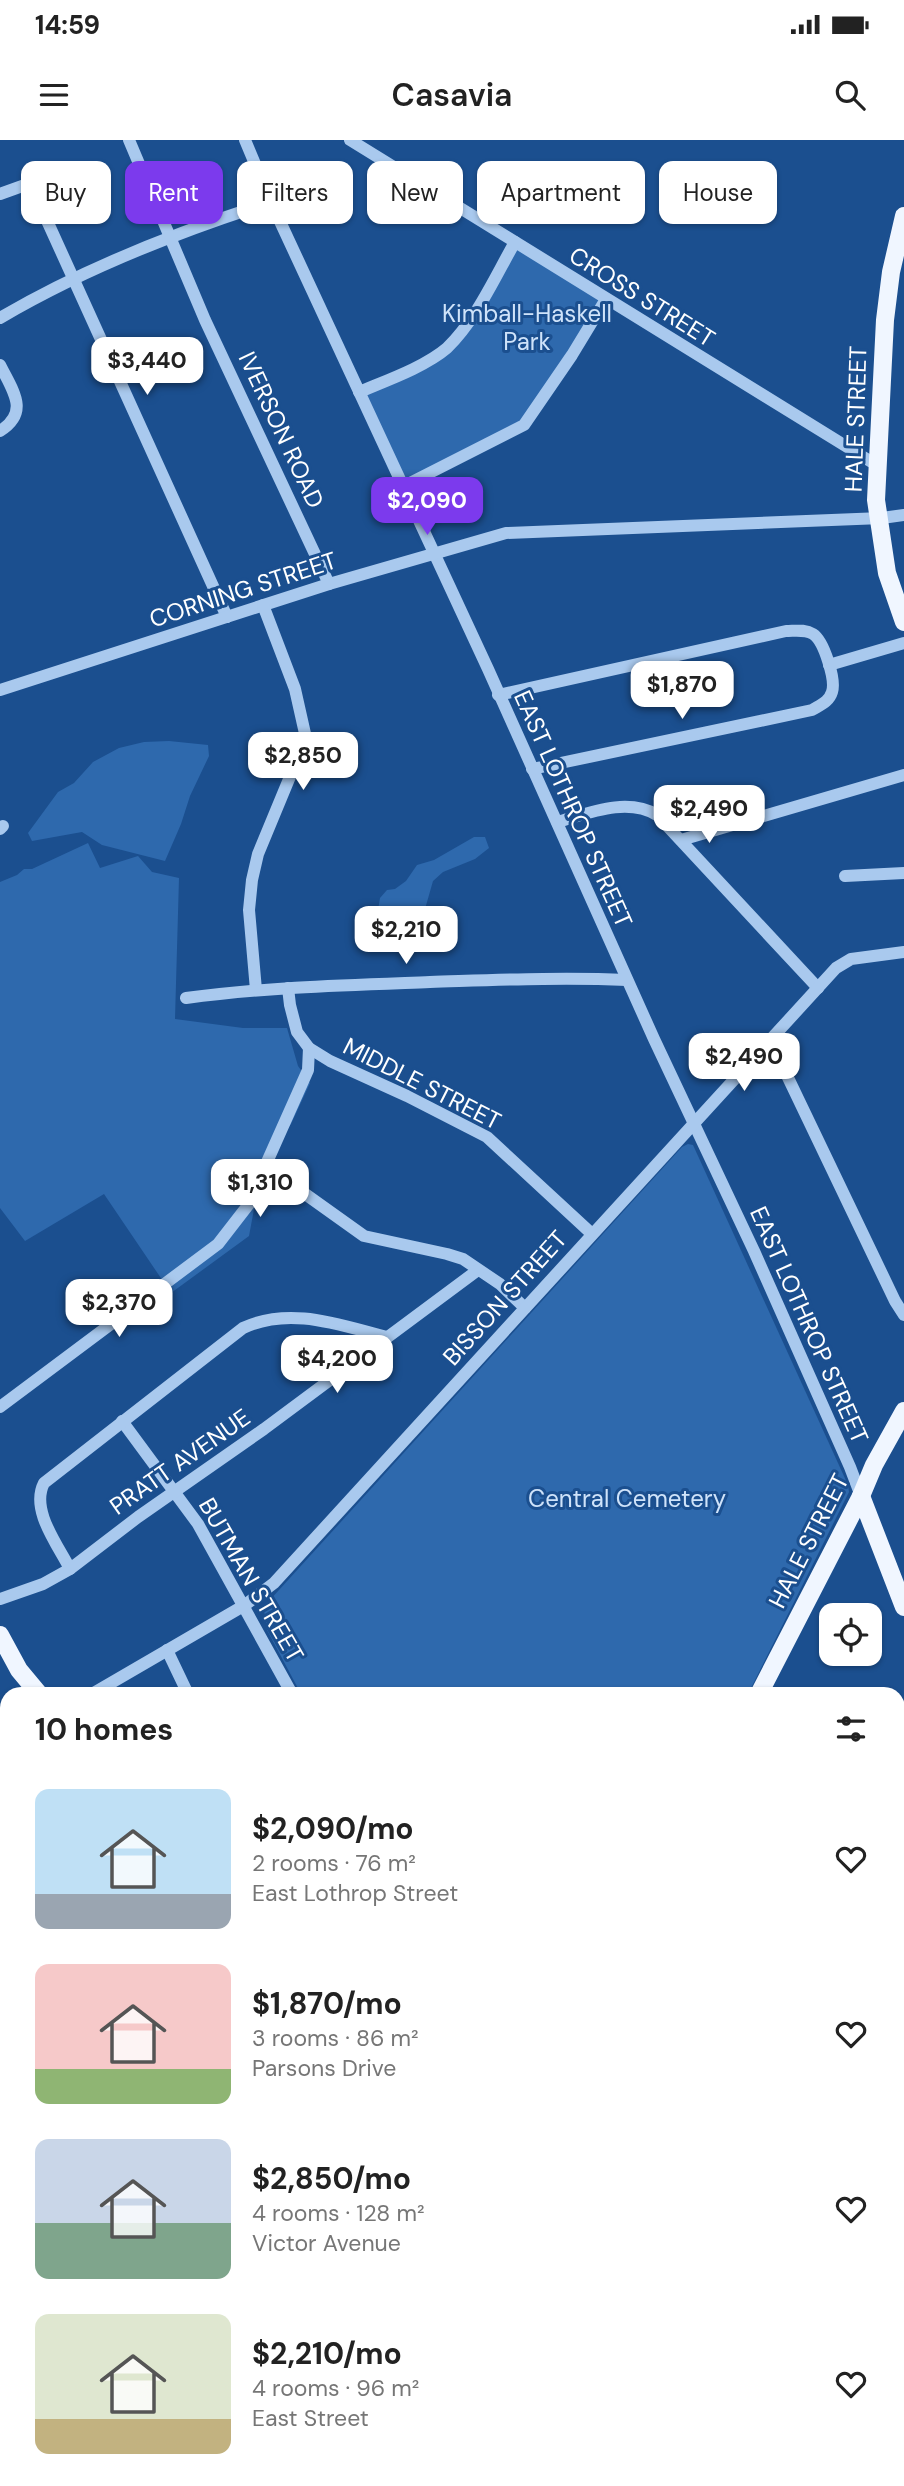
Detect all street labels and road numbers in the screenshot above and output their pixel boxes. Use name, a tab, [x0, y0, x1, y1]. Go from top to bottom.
street label: CROSS STREET	[564, 239, 721, 354]
street label: HALE STREET	[837, 345, 874, 493]
street label: IVERSON ROAD	[232, 347, 331, 513]
street label: CORNING STREET	[145, 545, 340, 634]
street label: EAST LOTHROP STREET	[507, 685, 640, 932]
street label: MIDDLE STREET	[338, 1030, 506, 1137]
street label: EAST LOTHROP STREET	[743, 1201, 876, 1448]
street label: BISSON STREET	[436, 1224, 573, 1372]
street label: PRATT AVENUE	[103, 1402, 256, 1521]
street label: HALE STREET	[761, 1468, 856, 1613]
street label: BUTMAN STREET	[192, 1492, 311, 1667]

